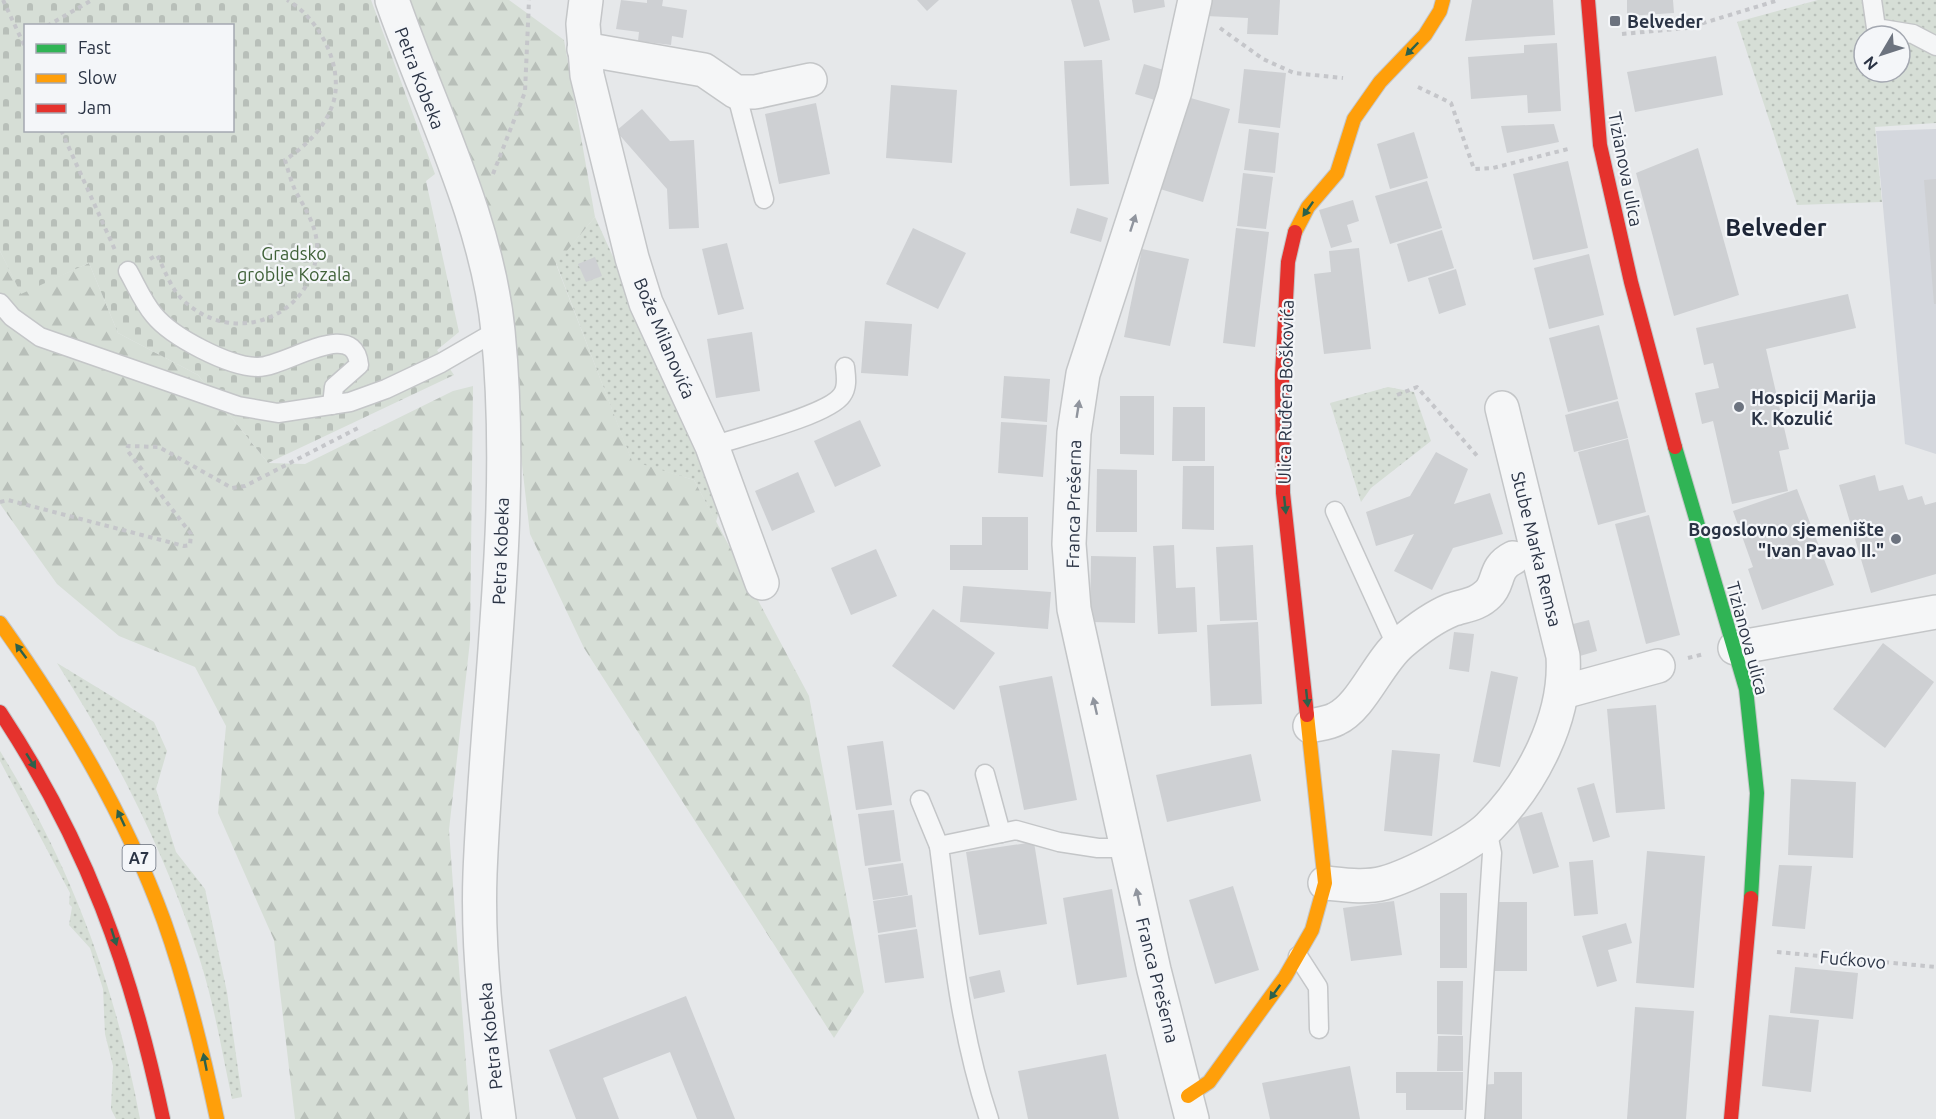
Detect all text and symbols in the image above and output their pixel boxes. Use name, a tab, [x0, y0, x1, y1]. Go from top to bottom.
place label: Belveder	[1627, 11, 1704, 31]
marker: Belveder	[1608, 14, 1622, 28]
legend	[24, 24, 234, 132]
street label: Petra Kobeka	[391, 24, 449, 132]
north arrow	[1852, 24, 1912, 84]
text: Fast	[78, 37, 111, 57]
one-way arrow	[1405, 41, 1419, 55]
text: N	[1860, 53, 1881, 74]
text: Slow	[78, 67, 117, 87]
text: Jam	[78, 97, 112, 117]
street label: Tizianova ulica	[1605, 110, 1647, 228]
one-way arrow	[1302, 201, 1314, 217]
one-way arrow	[1128, 214, 1138, 232]
district label: Belveder	[1725, 214, 1827, 241]
park label: Gradsko groblje Kozala	[237, 243, 351, 284]
street label: Bože Milanovića	[630, 274, 700, 402]
street label: Ulica Ruđera Boškovića	[1273, 299, 1297, 485]
place label: Hospicij Marija K. Kozulić	[1751, 387, 1876, 428]
one-way arrow	[1073, 400, 1082, 419]
marker: Hospicij Marija K. Kozulić	[1732, 400, 1746, 414]
street label: Franca Prešerna	[1062, 439, 1084, 569]
street label: Stube Marka Remsa	[1508, 469, 1566, 629]
one-way arrow	[1280, 495, 1290, 514]
street label: Petra Kobeka	[488, 497, 512, 605]
place label: Bogoslovno sjemenište "Ivan Pavao II."	[1688, 519, 1884, 560]
marker: Bogoslovno sjemenište "Ivan Pavao II."	[1889, 532, 1903, 546]
street label: Tizianova ulica	[1723, 579, 1773, 697]
one-way arrow	[16, 644, 28, 659]
one-way arrow	[1302, 689, 1311, 708]
one-way arrow	[1090, 697, 1100, 715]
one-way arrow	[26, 753, 37, 769]
one-way arrow	[117, 810, 126, 827]
road number: A7	[122, 845, 156, 871]
one-way arrow	[1133, 887, 1142, 906]
street label: Franca Prešerna	[1133, 915, 1183, 1045]
one-way arrow	[110, 928, 120, 946]
street label: Fućkovo	[1819, 946, 1887, 972]
street label: Petra Kobeka	[474, 981, 506, 1091]
one-way arrow	[1269, 984, 1281, 999]
one-way arrow	[200, 1052, 209, 1071]

